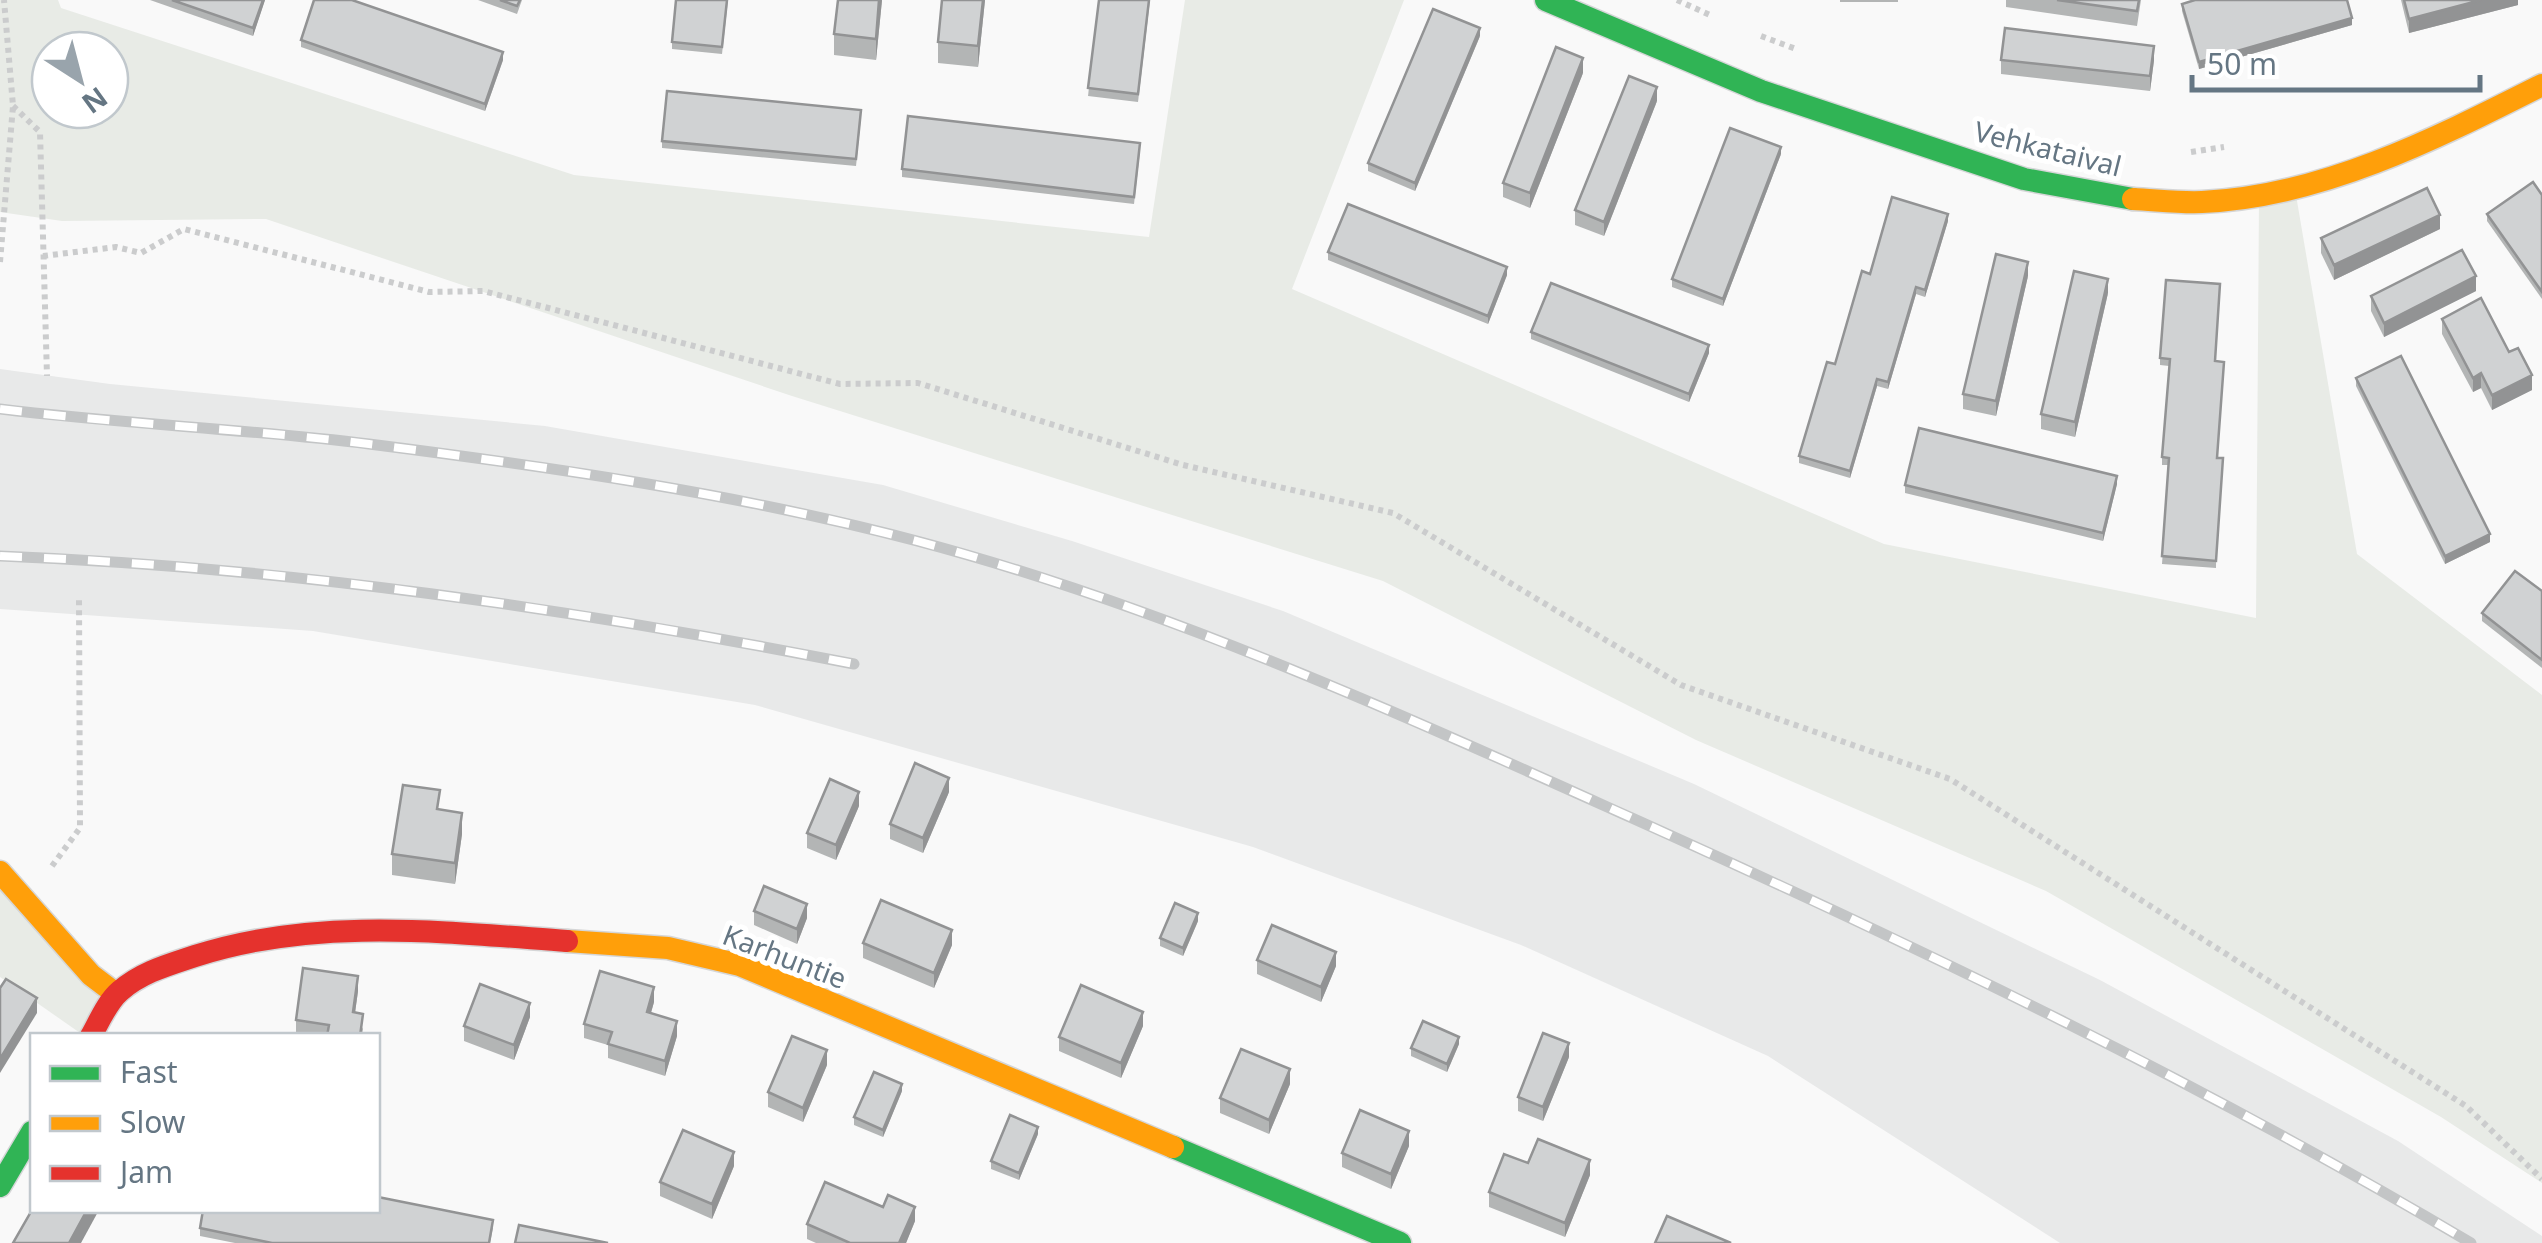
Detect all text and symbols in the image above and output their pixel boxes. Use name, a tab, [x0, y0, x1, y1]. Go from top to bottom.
north arrow	[30, 30, 130, 130]
scale bar	[2192, 30, 2480, 92]
text: 50 m	[2207, 43, 2277, 84]
text: N	[75, 79, 116, 123]
street label: Vehkataival	[1971, 111, 2125, 185]
street label: Karhuntie	[718, 915, 852, 997]
legend	[30, 1033, 380, 1213]
text: Fast	[120, 1051, 178, 1092]
text: Slow	[120, 1101, 186, 1142]
text: Jam	[117, 1151, 173, 1192]

